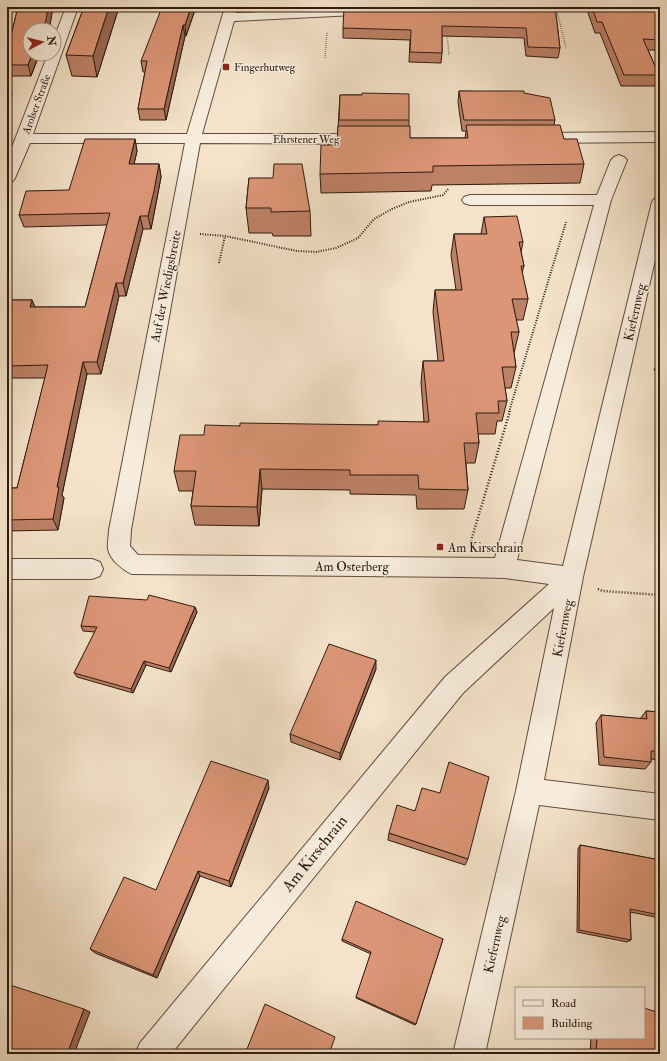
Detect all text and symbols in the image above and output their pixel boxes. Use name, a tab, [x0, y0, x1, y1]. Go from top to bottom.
north arrow	[22, 22, 62, 62]
text: N	[44, 34, 59, 48]
place label: Fingerhutweg	[234, 61, 296, 74]
marker: Fingerhutweg	[221, 62, 231, 72]
street label: Arolser Straße	[19, 72, 53, 137]
street label: Ehrstener Weg	[273, 133, 340, 146]
street label: Auf der Wiedigsbreite	[147, 228, 185, 344]
street label: Kiefernweg	[621, 281, 649, 343]
place label: Am Kirschrain	[447, 540, 524, 556]
marker: Am Kirschrain	[435, 542, 445, 552]
street label: Am Osterberg	[314, 559, 389, 575]
street label: Kiefernweg	[550, 597, 577, 659]
street label: Am Kirschrain	[277, 811, 352, 897]
street label: Kiefernweg	[481, 913, 509, 975]
legend	[515, 987, 645, 1039]
text: Road	[551, 996, 576, 1011]
text: Building	[551, 1016, 594, 1031]

